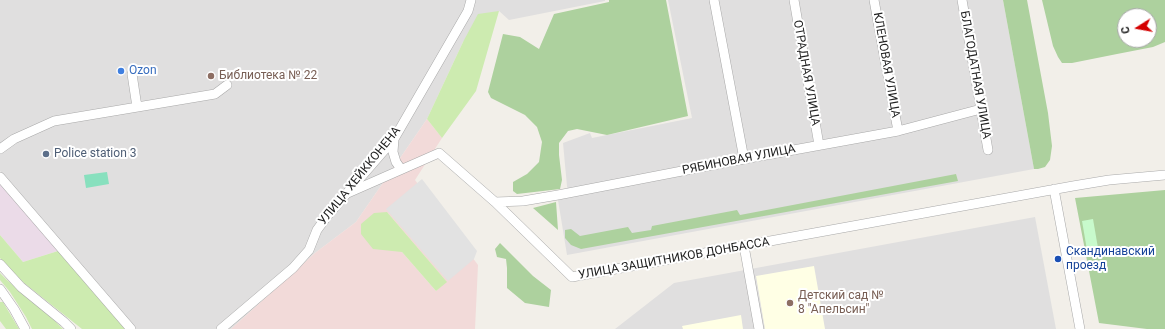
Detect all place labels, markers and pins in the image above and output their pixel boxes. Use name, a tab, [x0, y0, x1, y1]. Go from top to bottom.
place label: Ozon	[129, 64, 157, 78]
marker: Ozon	[116, 66, 126, 76]
place label: Библиотека № 22	[219, 69, 317, 83]
marker: Библиотека № 22	[206, 71, 216, 81]
place label: Police station 3	[54, 147, 136, 161]
marker: Police station 3	[41, 149, 51, 159]
place label: Скандинавский проезд	[1066, 245, 1155, 273]
marker: Скандинавский проезд	[1053, 254, 1063, 264]
place label: Детский сад № 8 "Апельсин"	[798, 289, 884, 317]
marker: Детский сад № 8 "Апельсин"	[785, 298, 795, 308]

